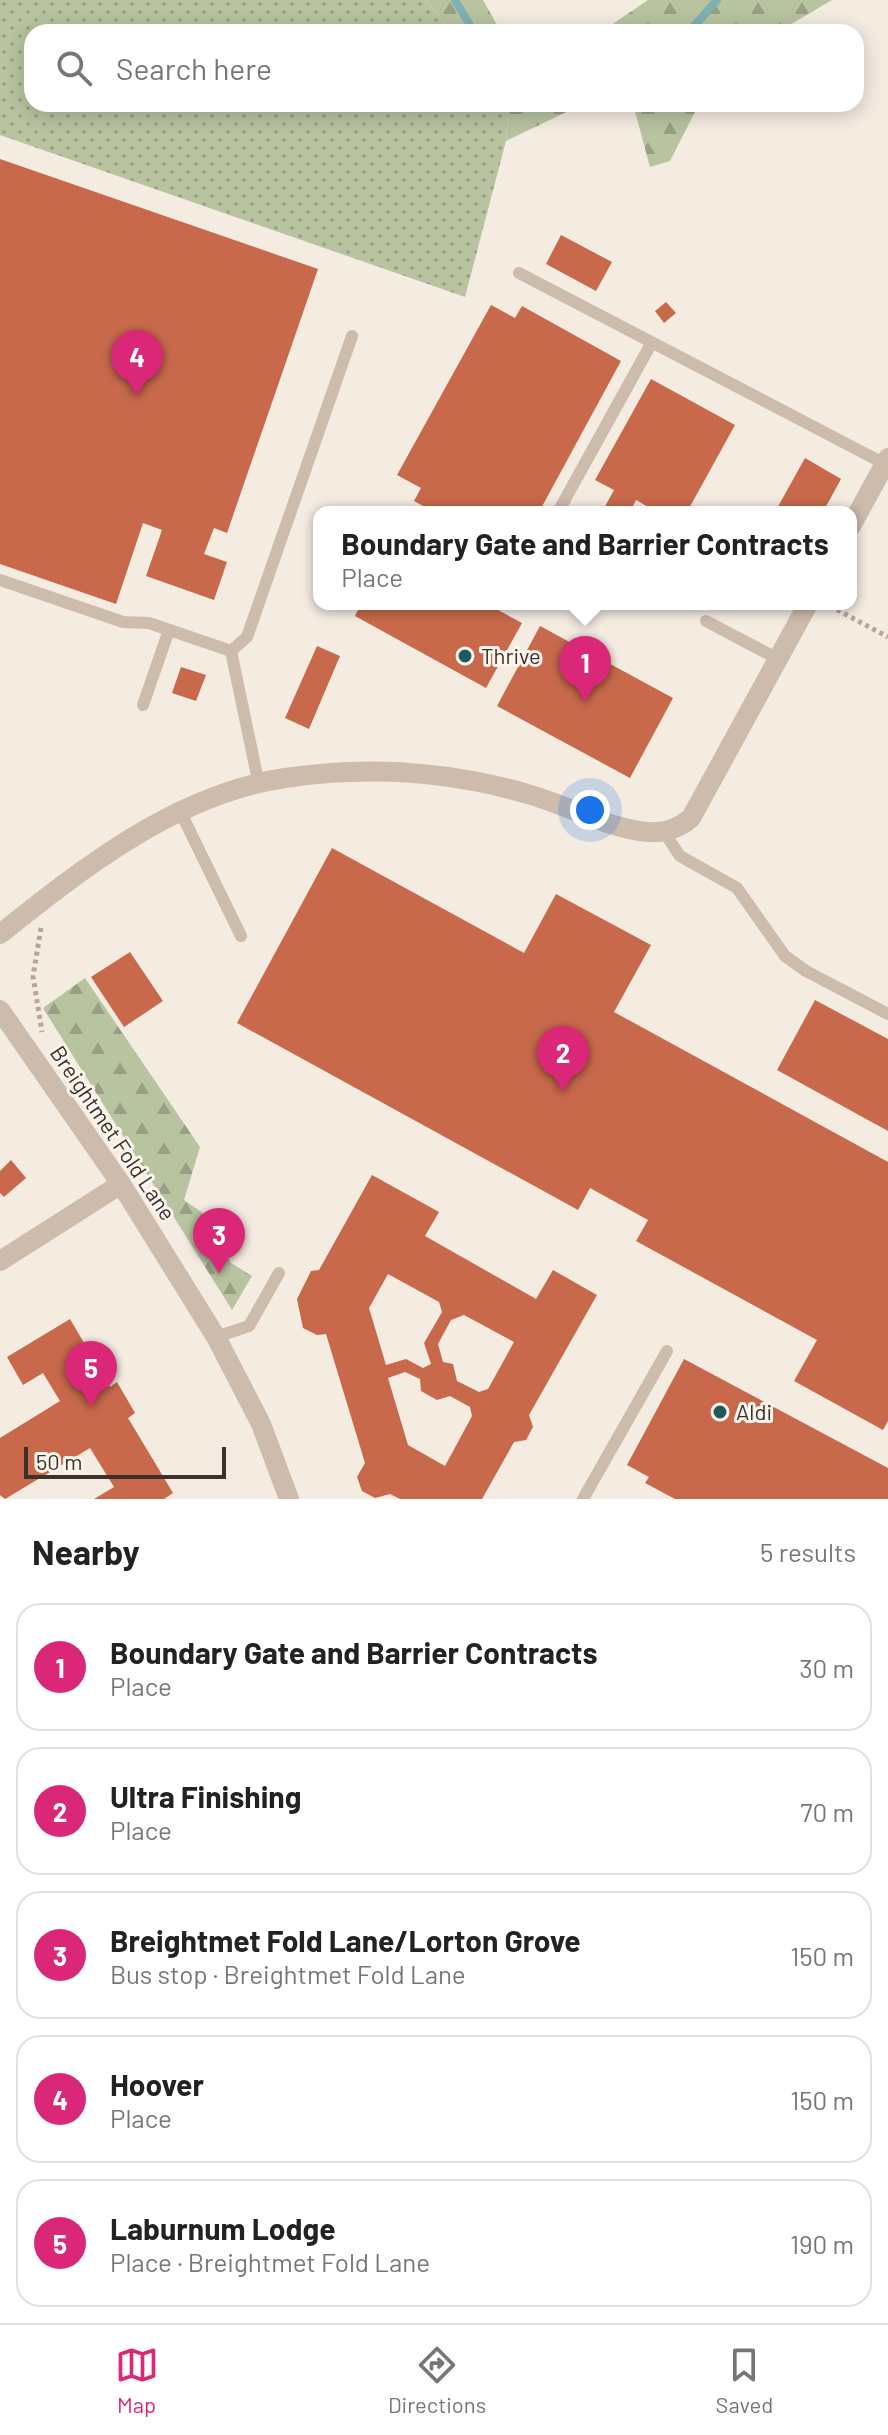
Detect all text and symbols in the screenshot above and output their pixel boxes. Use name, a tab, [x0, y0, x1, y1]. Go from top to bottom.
search box	[24, 24, 864, 112]
icon: search	[52, 46, 96, 90]
text: Search here	[116, 50, 272, 86]
pin: 4	[111, 330, 163, 396]
popup	[313, 506, 857, 610]
text: Boundary Gate and Barrier Contracts	[341, 525, 829, 561]
text: Place	[341, 561, 403, 592]
pin: 1	[559, 636, 611, 702]
place label: Thrive	[481, 642, 541, 668]
marker: Thrive	[456, 647, 474, 665]
your location	[570, 790, 610, 830]
pin: 2	[537, 1026, 589, 1092]
street label: Breightmet Fold Lane	[46, 1040, 182, 1225]
pin: 3	[193, 1208, 245, 1274]
pin: 5	[65, 1341, 117, 1407]
place label: Aldi	[736, 1398, 772, 1424]
marker: Aldi	[711, 1403, 729, 1421]
scale bar	[24, 1443, 226, 1479]
text: 50 m	[36, 1448, 82, 1474]
text: Nearby	[32, 1531, 140, 1572]
text: 5 results	[760, 1536, 856, 1567]
text: Boundary Gate and Barrier Contracts	[110, 1634, 598, 1670]
text: 1	[55, 1652, 65, 1683]
text: 30 m	[799, 1652, 854, 1683]
text: Place	[110, 1670, 172, 1701]
text: Ultra Finishing	[110, 1778, 301, 1814]
text: 2	[53, 1796, 67, 1827]
text: 70 m	[800, 1796, 854, 1827]
text: Place	[110, 1814, 172, 1845]
text: Breightmet Fold Lane/Lorton Grove	[110, 1922, 581, 1958]
text: 3	[53, 1940, 67, 1971]
text: 150 m	[790, 1940, 854, 1971]
text: Bus stop · Breightmet Fold Lane	[110, 1958, 466, 1989]
text: Hoover	[110, 2066, 204, 2102]
text: 4	[52, 2084, 68, 2115]
text: 150 m	[790, 2084, 854, 2115]
text: Place	[110, 2102, 172, 2133]
text: Laburnum Lodge	[110, 2210, 336, 2246]
text: 5	[53, 2228, 67, 2259]
text: 190 m	[790, 2228, 854, 2259]
text: Place · Breightmet Fold Lane	[110, 2246, 430, 2277]
tab: Map	[115, 2343, 159, 2417]
tab: Directions	[388, 2343, 486, 2417]
tab: Saved	[716, 2343, 773, 2417]

